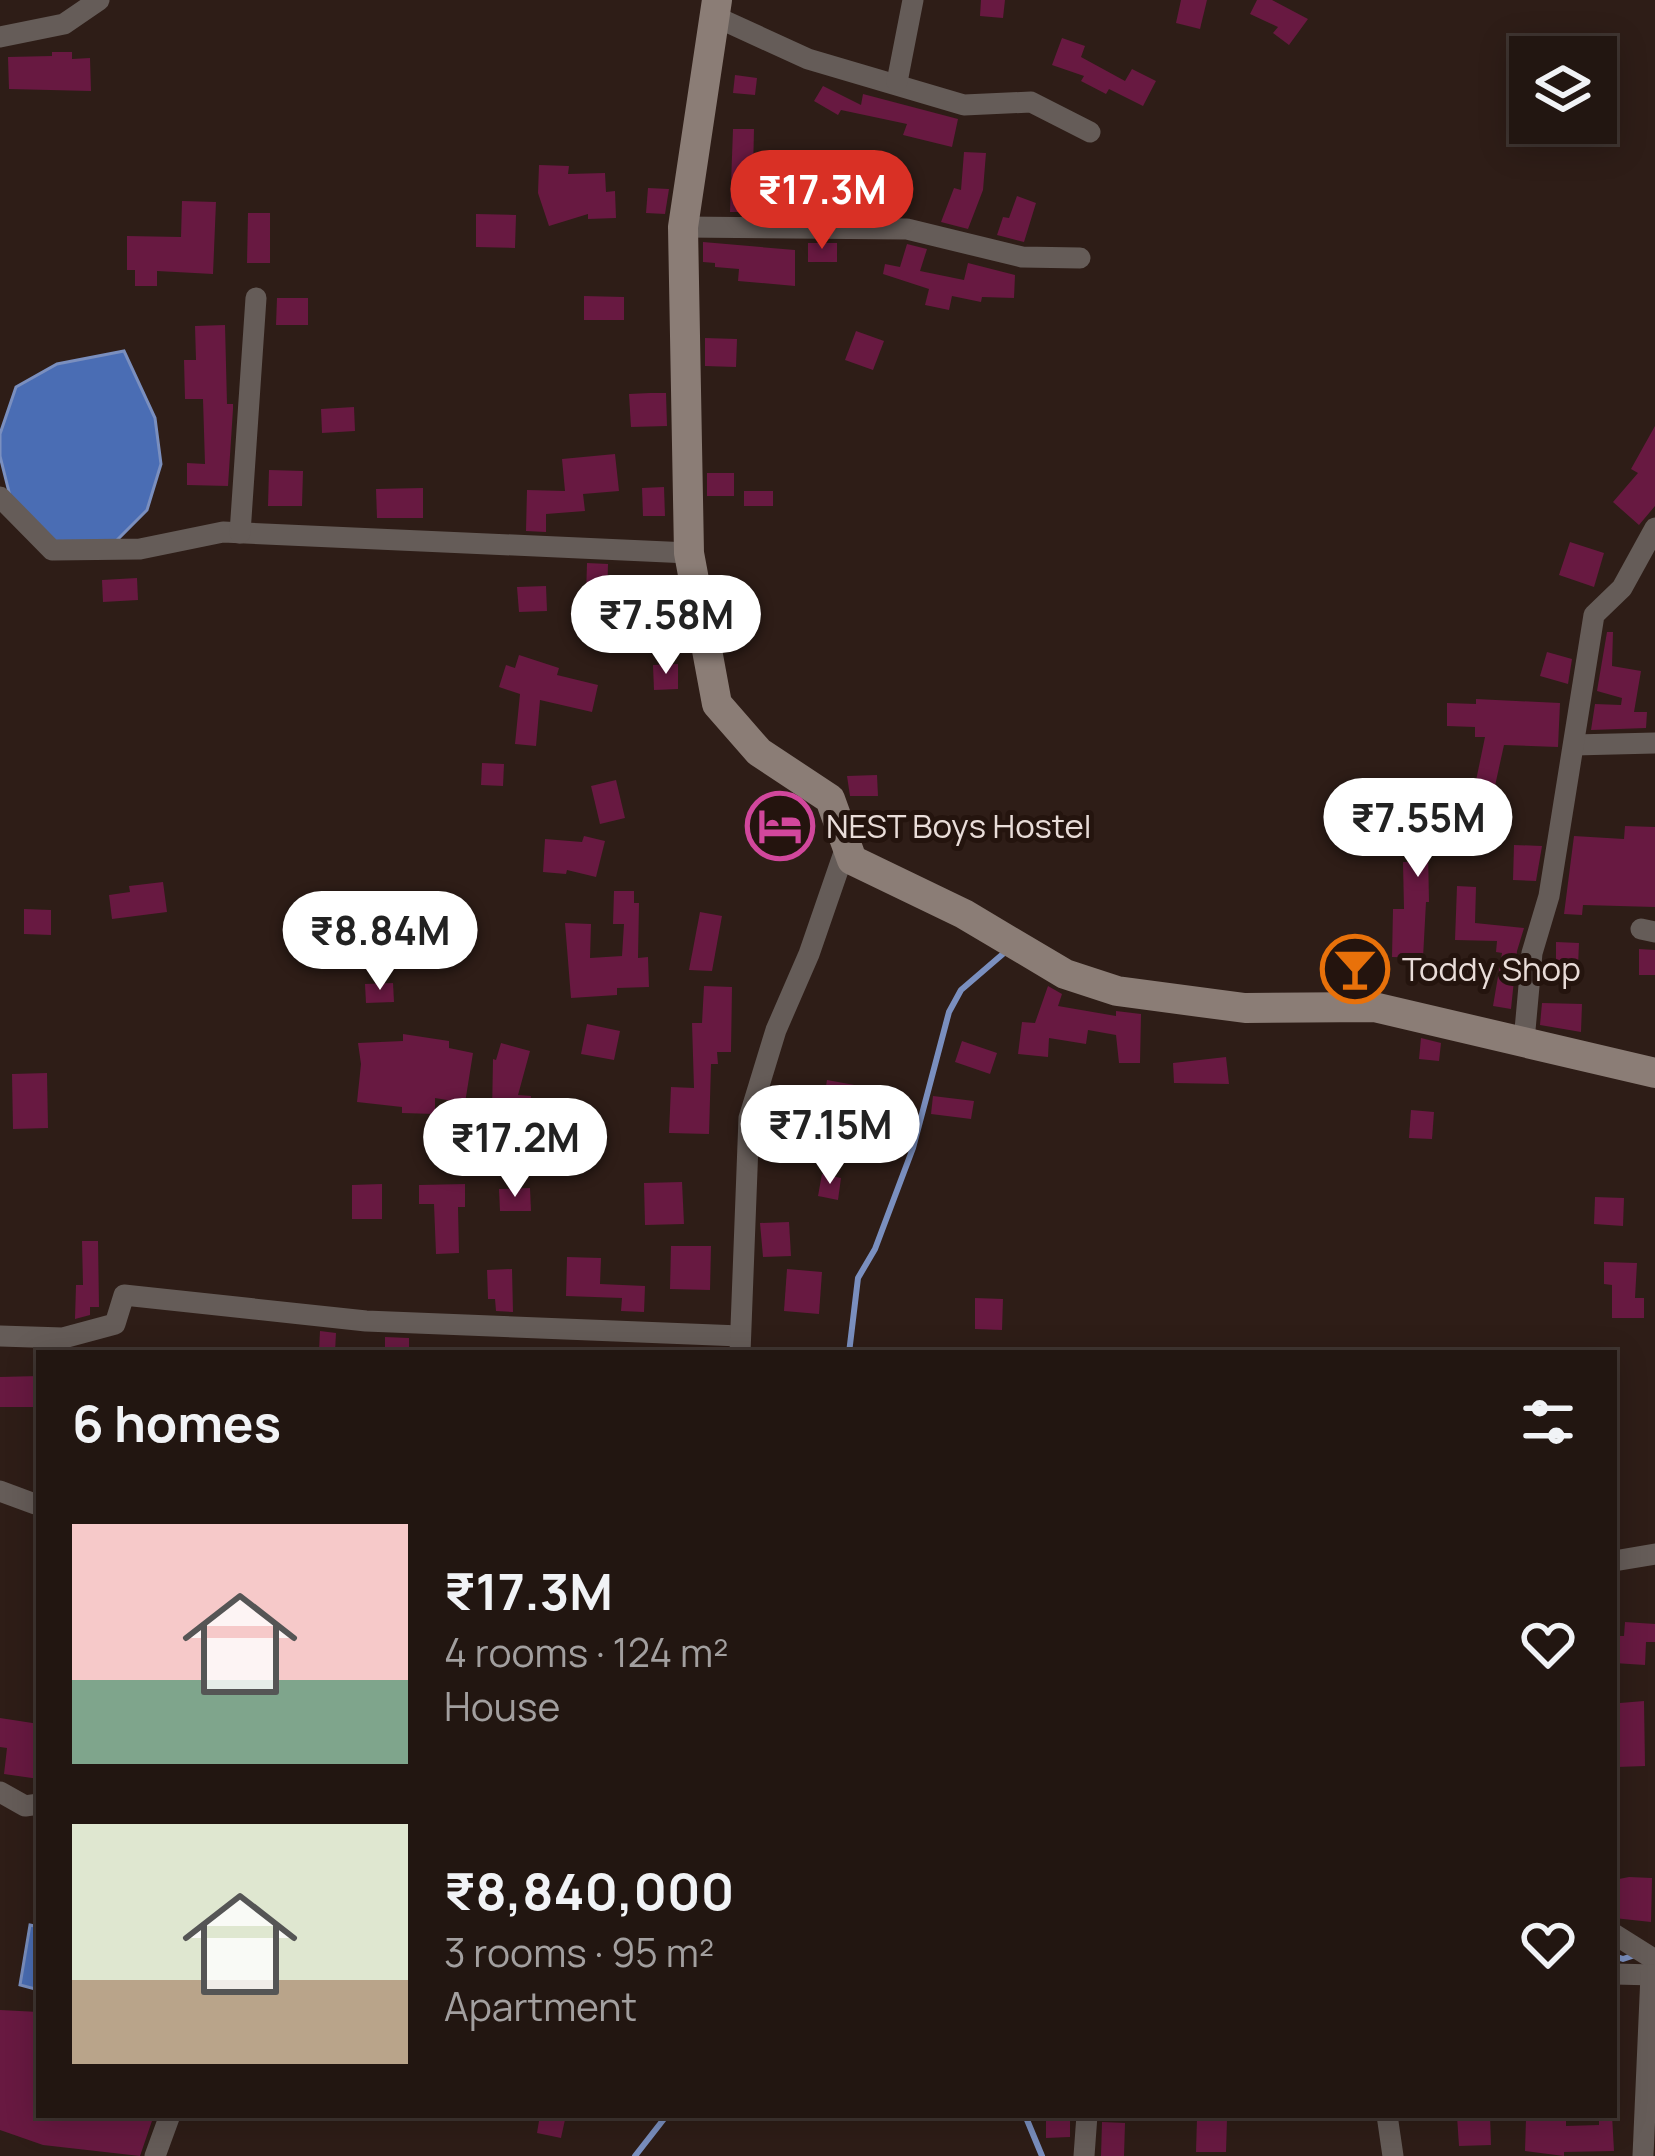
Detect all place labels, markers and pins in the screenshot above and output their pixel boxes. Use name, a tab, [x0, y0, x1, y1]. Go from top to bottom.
pin: ₹17.3M	[724, 150, 920, 252]
pin: ₹7.58M	[568, 575, 764, 677]
pin: ₹7.55M	[1320, 778, 1516, 880]
hotel icon: NEST Boys Hostel	[745, 791, 815, 861]
place label: NEST Boys Hostel	[826, 803, 1091, 848]
pin: ₹8.84M	[282, 891, 478, 993]
bar icon: Toddy Shop	[1320, 934, 1390, 1004]
place label: Toddy Shop	[1402, 946, 1581, 991]
pin: ₹7.15M	[732, 1085, 928, 1187]
pin: ₹17.2M	[417, 1098, 613, 1200]

